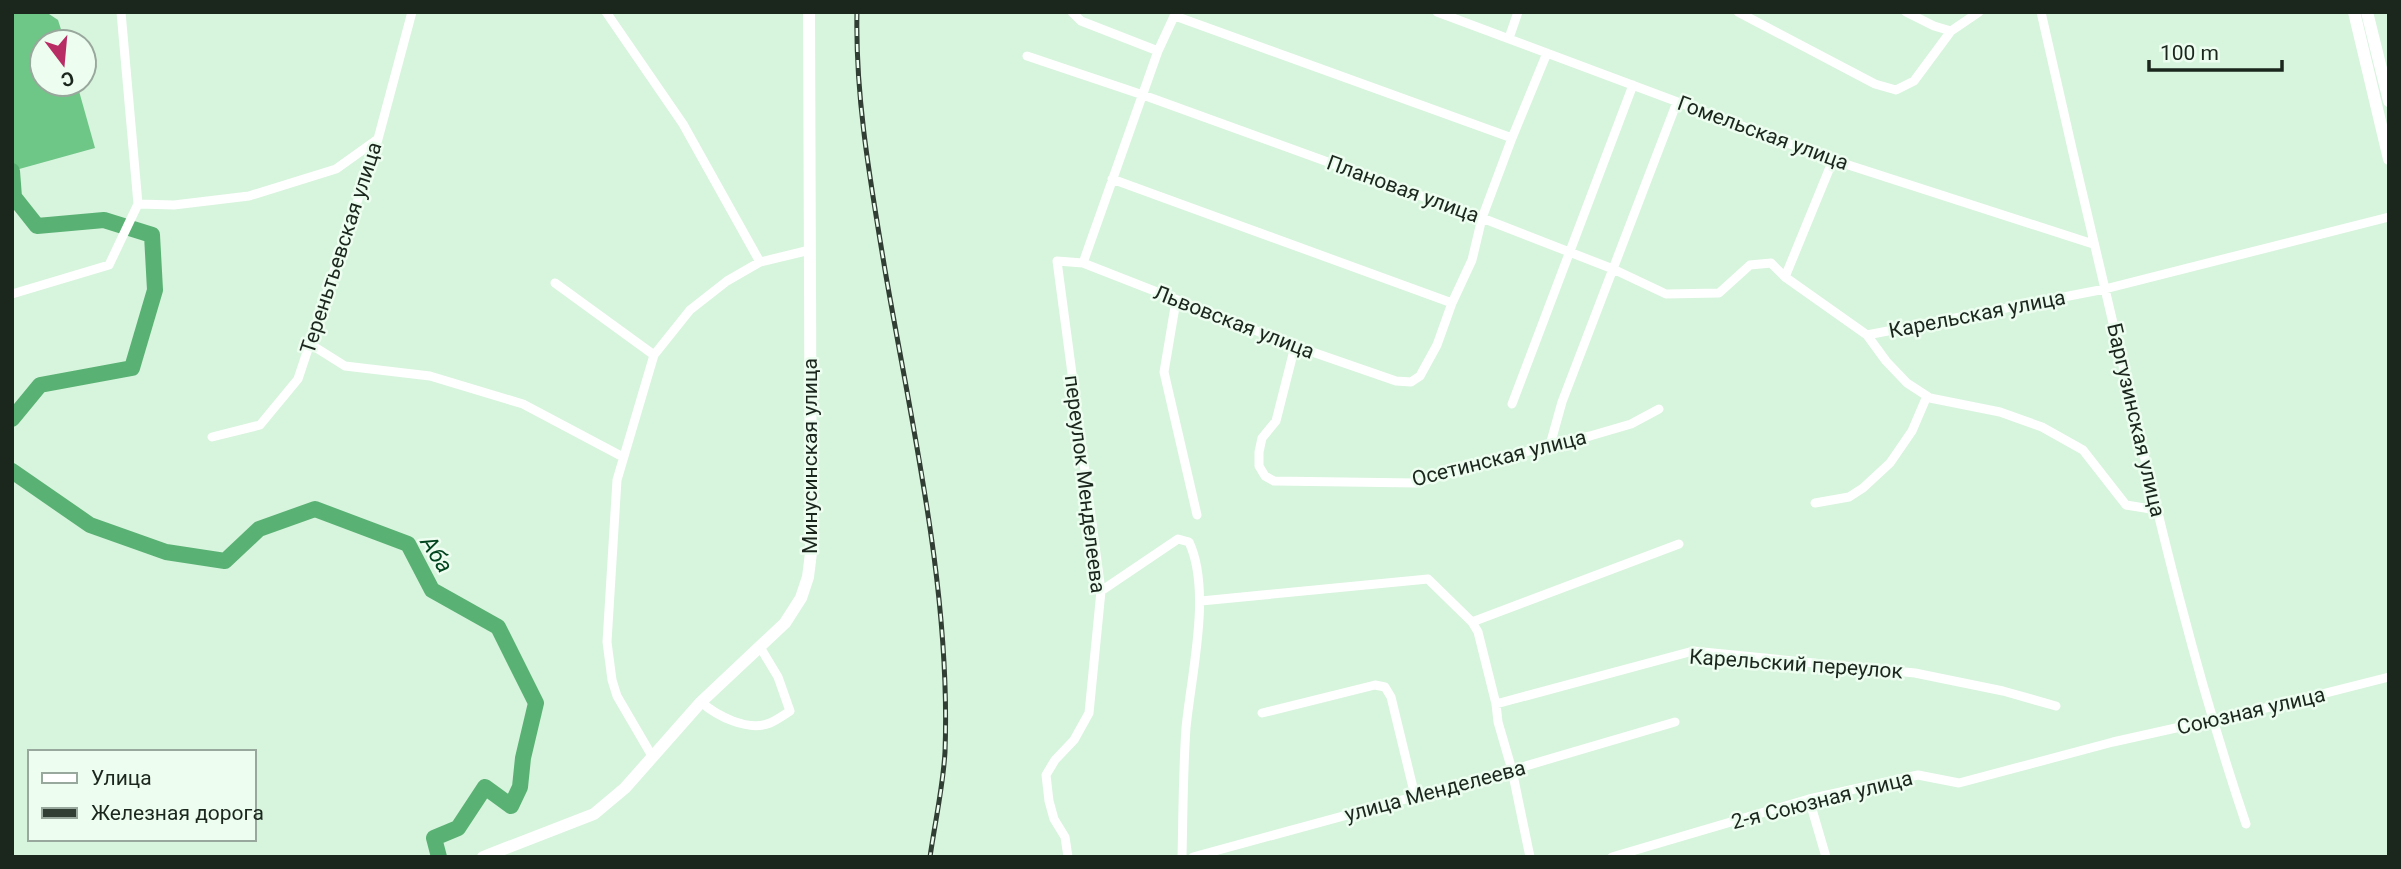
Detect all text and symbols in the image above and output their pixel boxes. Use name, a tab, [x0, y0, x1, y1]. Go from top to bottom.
north arrow	[28, 28, 98, 98]
scale bar	[2149, 28, 2282, 72]
text: 100 m	[2160, 41, 2219, 65]
text: С	[58, 66, 77, 92]
street label: Гомельская улица	[1674, 91, 1852, 175]
street label: Тереньтьевская улица	[295, 139, 387, 357]
street label: Плановая улица	[1324, 150, 1482, 228]
street label: Львовская улица	[1150, 280, 1318, 364]
street label: Карельская улица	[1887, 285, 2067, 343]
street label: Баргузинская улица	[2102, 321, 2170, 519]
street label: Минусинская улица	[798, 358, 822, 554]
street label: переулок Менделеева	[1060, 374, 1110, 594]
street label: Осетинская улица	[1409, 425, 1589, 491]
water label: Аба	[414, 530, 459, 578]
street label: Карельский переулок	[1688, 645, 1904, 683]
street label: Союзная улица	[2175, 682, 2327, 740]
legend	[28, 750, 256, 841]
street label: улица Менделеева	[1342, 755, 1528, 827]
text: Улица	[91, 766, 152, 790]
street label: 2-я Союзная улица	[1729, 766, 1915, 834]
text: Железная дорога	[91, 801, 264, 825]

